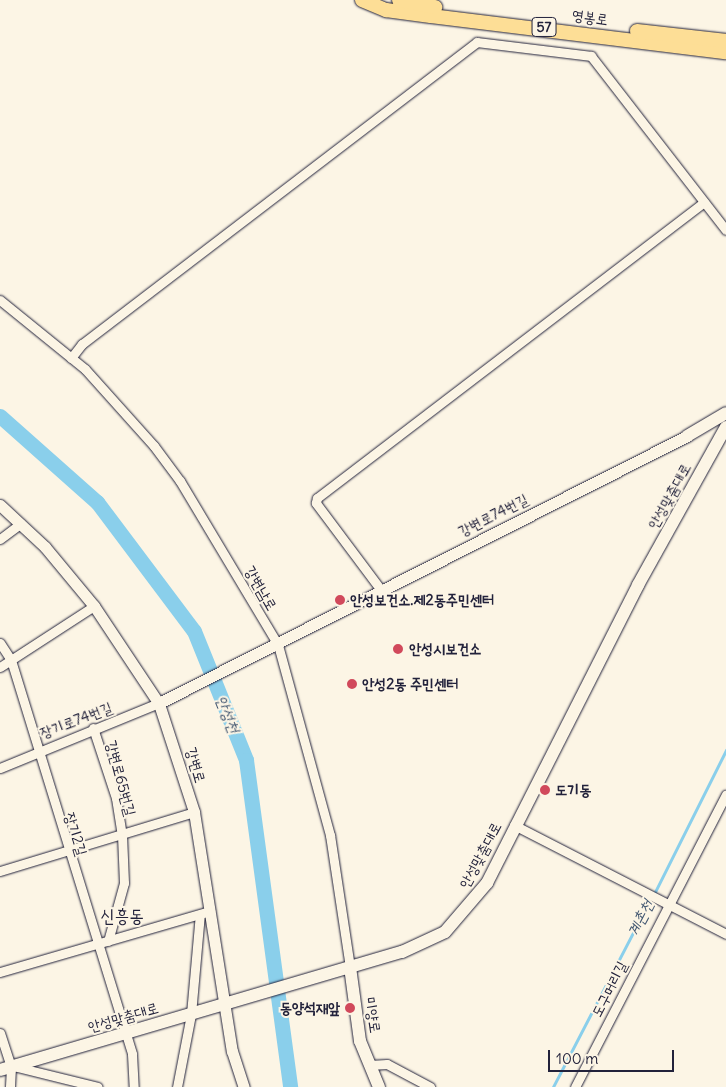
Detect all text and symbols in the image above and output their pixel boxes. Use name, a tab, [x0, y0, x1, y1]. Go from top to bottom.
street label: 영봉로	[571, 6, 609, 28]
road number: 57	[532, 16, 556, 38]
street label: 안성맞춤대로	[644, 460, 694, 532]
street label: 강변로74번길	[455, 490, 531, 540]
street label: 강변남로	[241, 563, 281, 613]
place label: 안성보건소.제2동주민센터	[350, 591, 494, 609]
marker: 안성보건소.제2동주민센터	[334, 594, 346, 606]
place label: 안성시보건소	[409, 640, 481, 658]
marker: 안성시보건소	[391, 642, 405, 656]
place label: 안성2동 주민센터	[362, 675, 458, 693]
marker: 안성2동 주민센터	[346, 678, 358, 690]
water label: 안성천	[212, 692, 244, 736]
street label: 장기로74번길	[37, 698, 115, 742]
street label: 강변로65번길	[102, 738, 140, 818]
street label: 강변로	[182, 745, 210, 785]
place label: 도기동	[555, 781, 591, 799]
marker: 도기동	[539, 784, 551, 796]
street label: 장기2길	[61, 810, 91, 858]
street label: 안성맞춤대로	[455, 819, 505, 891]
water label: 계촌천	[623, 896, 657, 940]
district label: 신흥동	[100, 905, 144, 927]
street label: 도구머리길	[587, 958, 631, 1020]
street label: 미양로	[361, 996, 385, 1034]
street label: 안성맞춤대로	[86, 998, 160, 1036]
place label: 동양석재앞	[280, 999, 340, 1017]
marker: 동양석재앞	[344, 1002, 356, 1014]
scale bar	[551, 1040, 677, 1072]
text: 100 m	[556, 1049, 598, 1068]

